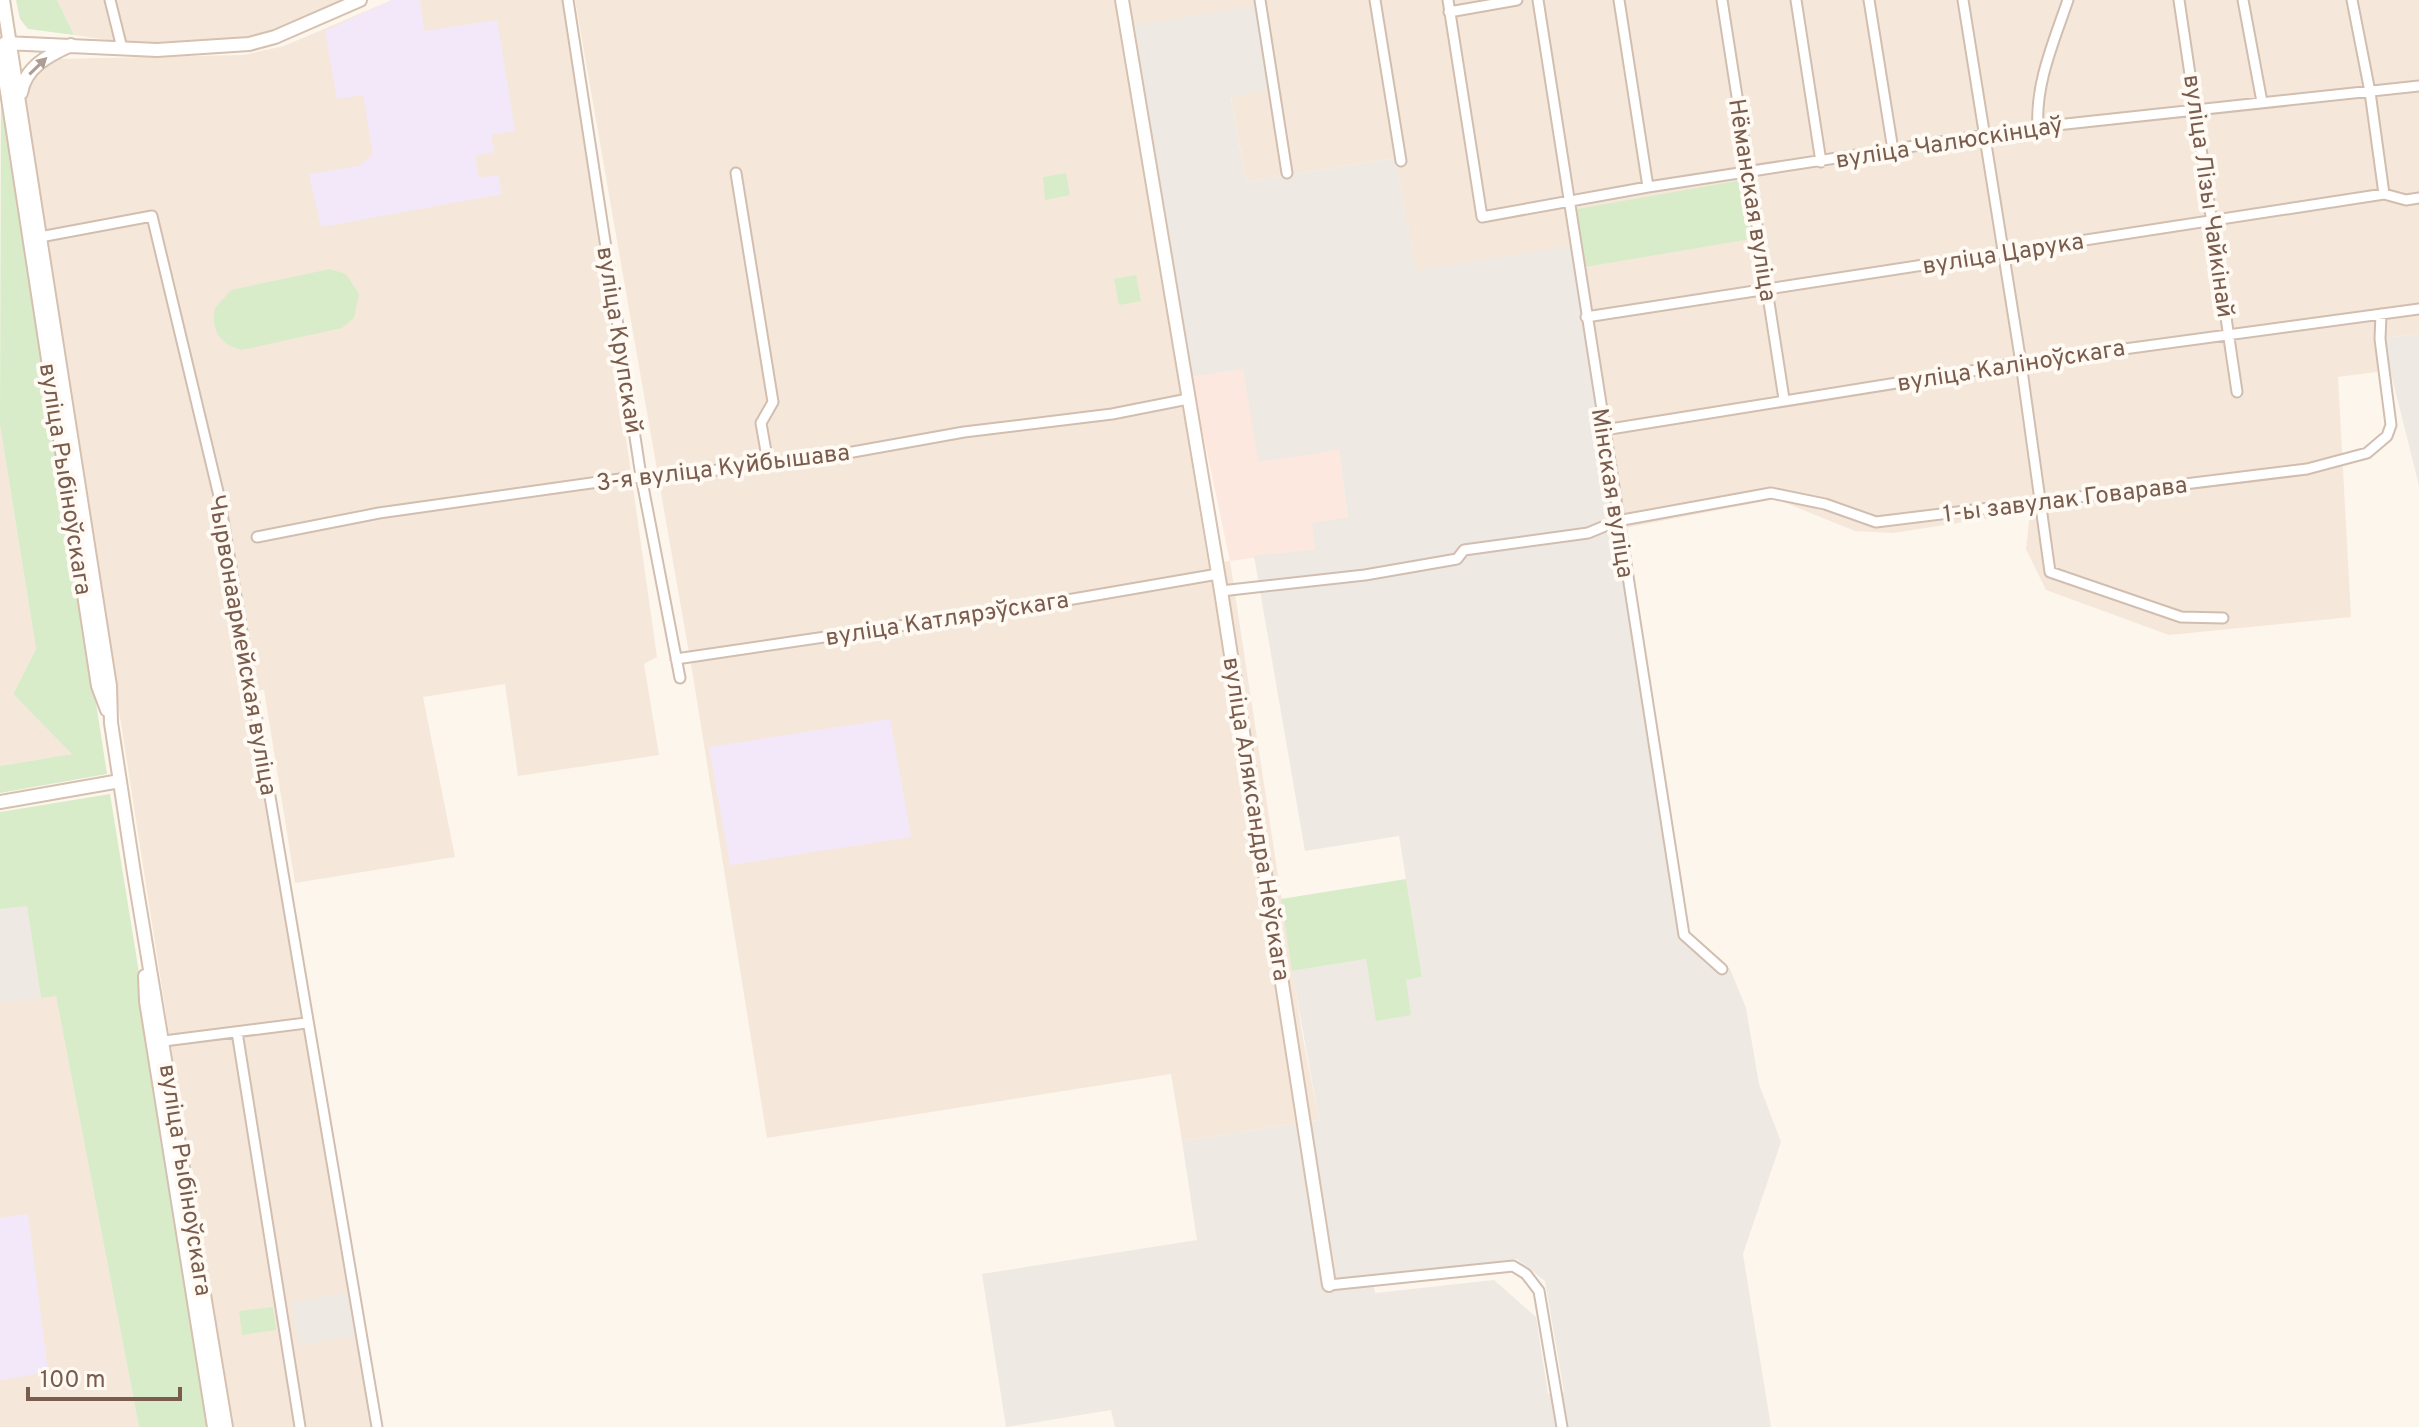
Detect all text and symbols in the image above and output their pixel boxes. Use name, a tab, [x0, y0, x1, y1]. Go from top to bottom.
one-way arrow	[28, 57, 47, 75]
street label: вуліца Лізы Чайкінай	[2175, 73, 2239, 320]
street label: Нёманская вуліца	[1720, 97, 1782, 304]
street label: вуліца Чалюскінцаў	[1834, 111, 2065, 177]
street label: вуліца Царука	[1921, 227, 2086, 283]
street label: вуліца Крупскай	[588, 245, 648, 436]
street label: вуліца Каліноўскага	[1895, 334, 2127, 400]
street label: вуліца Рыбіноўскага	[31, 361, 97, 597]
street label: Мінская вуліца	[1583, 406, 1639, 580]
street label: 3-я вуліца Куйбышава	[595, 439, 852, 499]
street label: 1-ы завулак Говарава	[1941, 471, 2189, 531]
street label: Чырвонаармейская вуліца	[200, 493, 282, 798]
street label: вуліца Катлярэўскага	[823, 586, 1071, 654]
street label: вуліца Аляксандра Неўскага	[1215, 655, 1295, 983]
street label: вуліца Рыбіноўскага	[151, 1062, 217, 1298]
scale bar	[28, 1351, 180, 1401]
text: 100 m	[40, 1366, 106, 1396]

